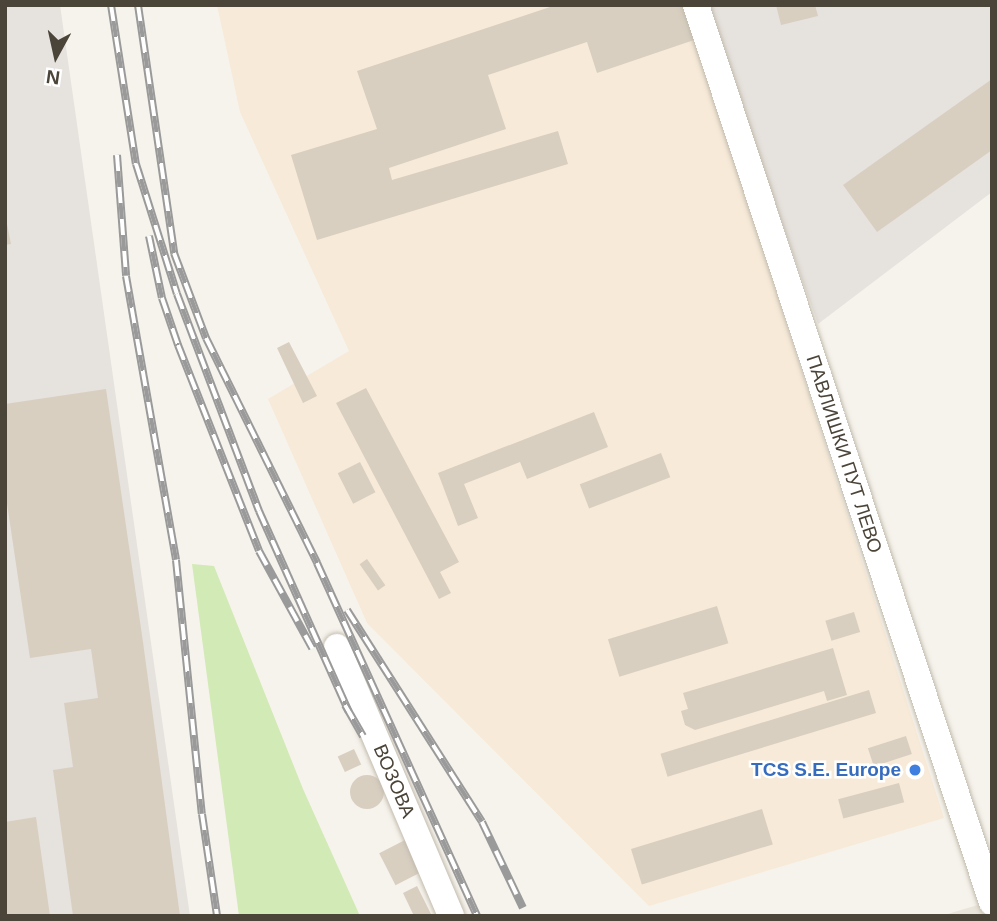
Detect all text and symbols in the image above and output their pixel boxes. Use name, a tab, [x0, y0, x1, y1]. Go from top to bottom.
north arrow	[21, 21, 91, 91]
text: N	[45, 66, 61, 89]
street label: ПАВЛИШКИ ПУТ ЛЕВО	[801, 352, 887, 556]
street label: ВОЗОВА	[368, 741, 420, 821]
place label: TCS S.E. Europe	[751, 759, 901, 781]
marker: TCS S.E. Europe	[907, 762, 923, 778]

